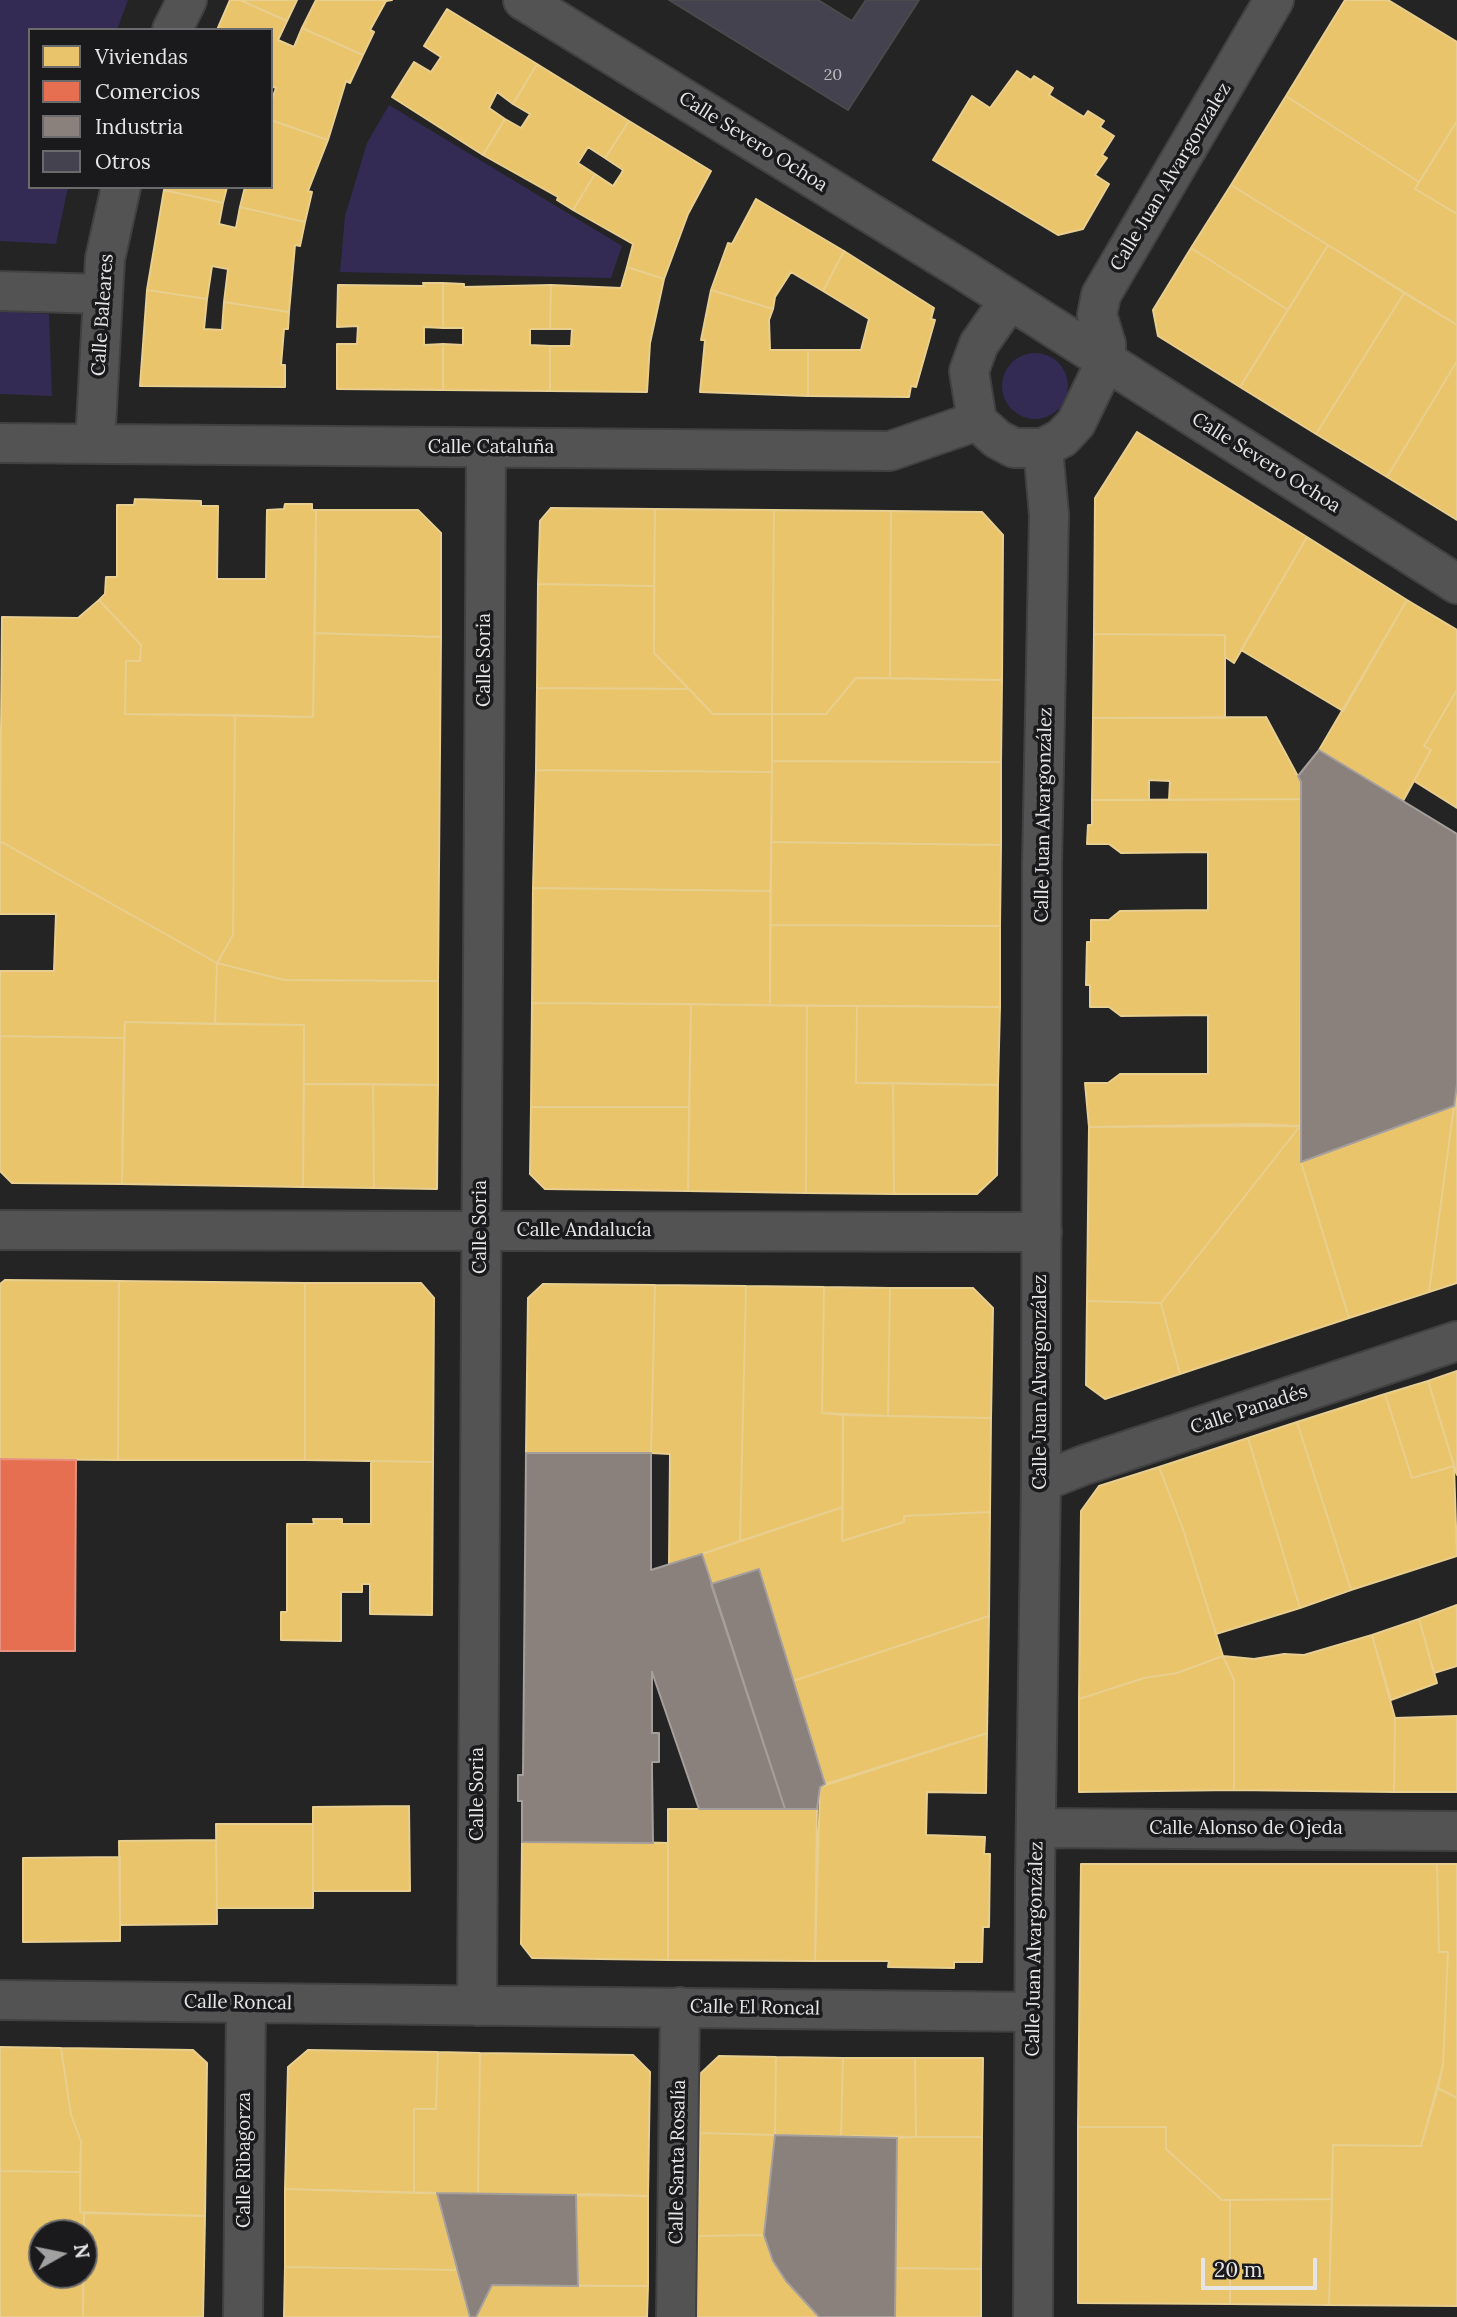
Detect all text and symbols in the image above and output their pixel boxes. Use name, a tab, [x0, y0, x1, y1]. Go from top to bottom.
legend	[28, 28, 273, 189]
text: Viviendas	[95, 43, 188, 70]
house number: 20	[824, 65, 842, 85]
text: Comercios	[95, 78, 200, 105]
street label: Calle Juan Alvargonzalez	[1106, 79, 1236, 275]
street label: Calle Severo Ochoa	[674, 87, 832, 197]
text: Industria	[95, 113, 183, 140]
text: Otros	[95, 148, 151, 175]
street label: Calle Baleares	[87, 253, 119, 377]
street label: Calle Severo Ochoa	[1187, 408, 1345, 518]
street label: Calle Cataluña	[428, 437, 554, 459]
street label: Calle Soria	[474, 613, 496, 707]
street label: Calle Juan Alvargonzález	[1031, 707, 1057, 923]
street label: Calle Soria	[470, 1180, 492, 1274]
street label: Calle Andalucía	[516, 1220, 652, 1242]
street label: Calle Juan Alvargonzález	[1030, 1274, 1052, 1490]
street label: Calle Panadés	[1188, 1380, 1310, 1440]
street label: Calle Soria	[467, 1747, 489, 1841]
street label: Calle Alonso de Ojeda	[1149, 1818, 1343, 1840]
street label: Calle Juan Alvargonzález	[1022, 1841, 1048, 2057]
street label: Calle Roncal	[184, 1991, 292, 2015]
street label: Calle El Roncal	[690, 1995, 820, 2021]
street label: Calle Santa Rosalía	[665, 2079, 691, 2245]
street label: Calle Ribagorza	[234, 2092, 256, 2228]
north arrow	[28, 2219, 98, 2289]
text: N	[69, 2242, 95, 2260]
scale bar	[1205, 2244, 1320, 2288]
text: 20 m	[1214, 2256, 1263, 2283]

